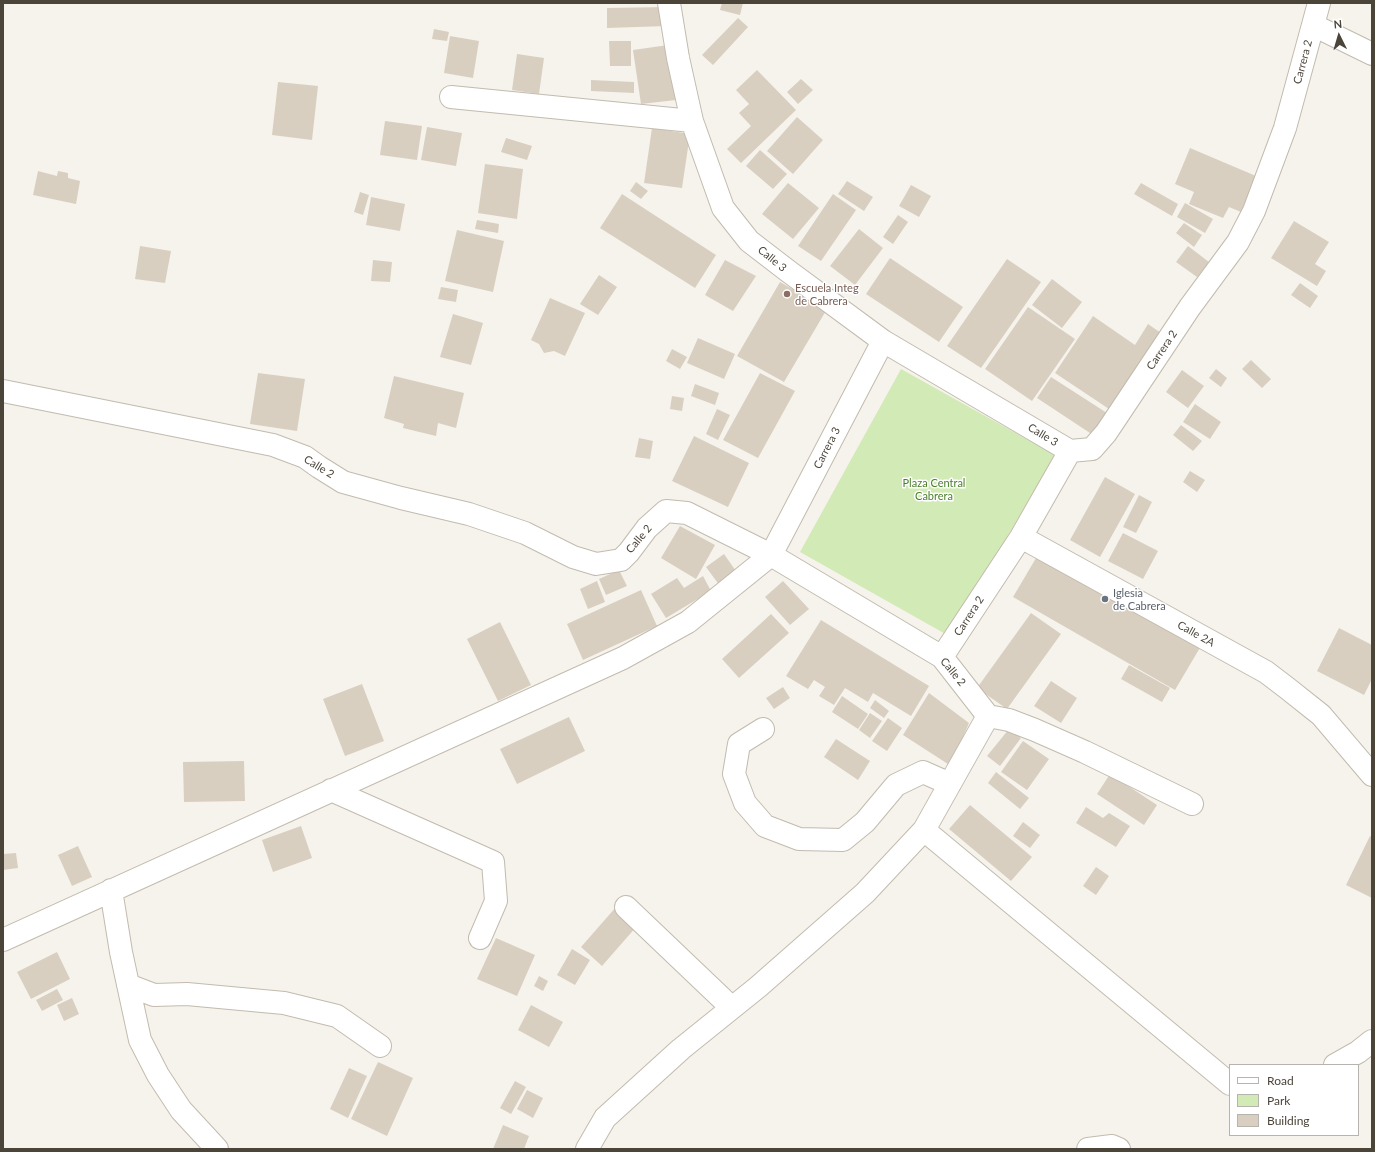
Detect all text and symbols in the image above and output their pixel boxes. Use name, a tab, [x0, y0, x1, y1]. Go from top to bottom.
north arrow	[1319, 16, 1359, 56]
text: N	[1333, 17, 1343, 30]
street label: Carrera 2	[1291, 39, 1315, 85]
street label: Calle 3	[755, 243, 789, 275]
place label: Escuela Integ de Cabrera	[795, 281, 859, 307]
marker: Escuela Integ de Cabrera	[782, 289, 792, 299]
street label: Carrera 2	[1144, 328, 1180, 372]
street label: Calle 3	[1025, 421, 1061, 449]
street label: Carrera 3	[811, 425, 843, 471]
street label: Calle 2	[302, 453, 336, 481]
park label: Plaza Central Cabrera	[903, 476, 965, 502]
street label: Calle 2	[623, 522, 655, 556]
place label: Iglesia de Cabrera	[1113, 586, 1166, 612]
street label: Carrera 2	[951, 594, 987, 638]
marker: Iglesia de Cabrera	[1100, 594, 1110, 604]
street label: Calle 2A	[1175, 618, 1217, 650]
street label: Calle 2	[937, 655, 969, 689]
legend	[1229, 1064, 1359, 1136]
text: Road	[1267, 1073, 1294, 1088]
text: Park	[1267, 1093, 1290, 1108]
text: Building	[1267, 1113, 1310, 1128]

